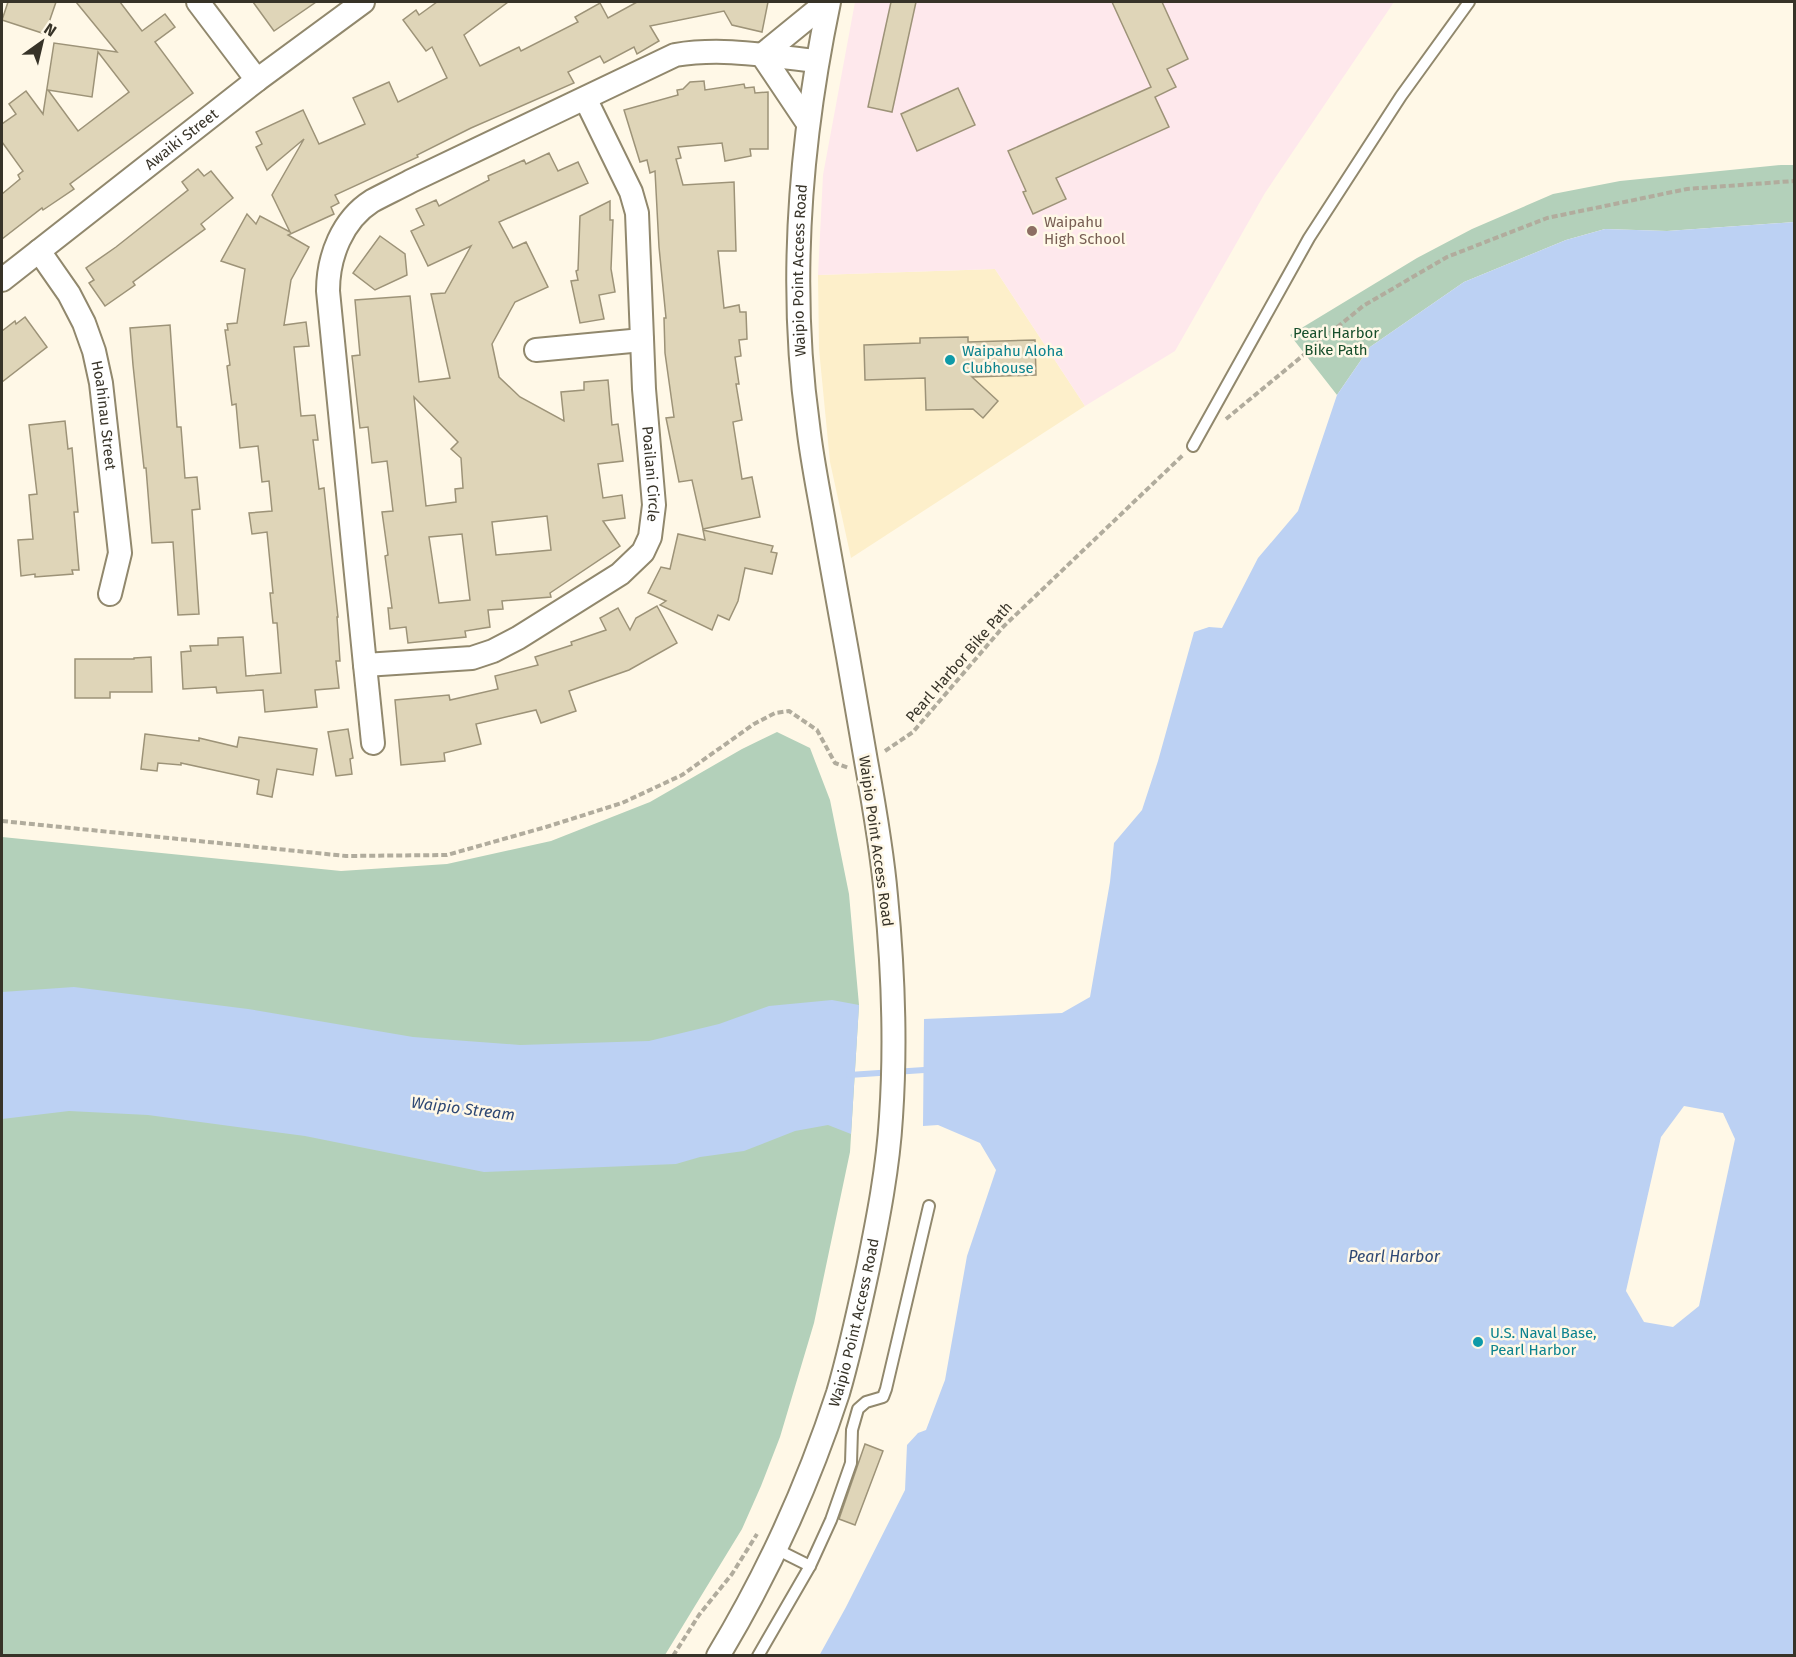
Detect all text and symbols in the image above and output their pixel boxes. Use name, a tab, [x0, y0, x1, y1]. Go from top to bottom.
north arrow	[12, 12, 72, 72]
text: N	[40, 19, 60, 41]
street label: Awaiki Street	[141, 105, 222, 174]
street label: Waipio Point Access Road	[789, 183, 811, 357]
place label: Waipahu High School	[1044, 213, 1126, 248]
marker: Waipahu High School	[1025, 224, 1039, 238]
park label: Pearl Harbor Bike Path	[1293, 324, 1379, 359]
place label: Waipahu Aloha Clubhouse	[962, 342, 1063, 377]
marker: Waipahu Aloha Clubhouse	[943, 353, 957, 367]
street label: Hoahinau Street	[87, 359, 120, 472]
street label: Poailani Circle	[638, 425, 663, 523]
street label: Pearl Harbor Bike Path	[902, 598, 1016, 726]
street label: Waipio Point Access Road	[855, 754, 897, 928]
water label: Waipio Stream	[410, 1093, 516, 1124]
street label: Waipio Point Access Road	[825, 1237, 883, 1409]
water label: Pearl Harbor	[1348, 1247, 1441, 1266]
place label: U.S. Naval Base, Pearl Harbor	[1490, 1324, 1597, 1359]
marker: U.S. Naval Base, Pearl Harbor	[1471, 1335, 1485, 1349]

